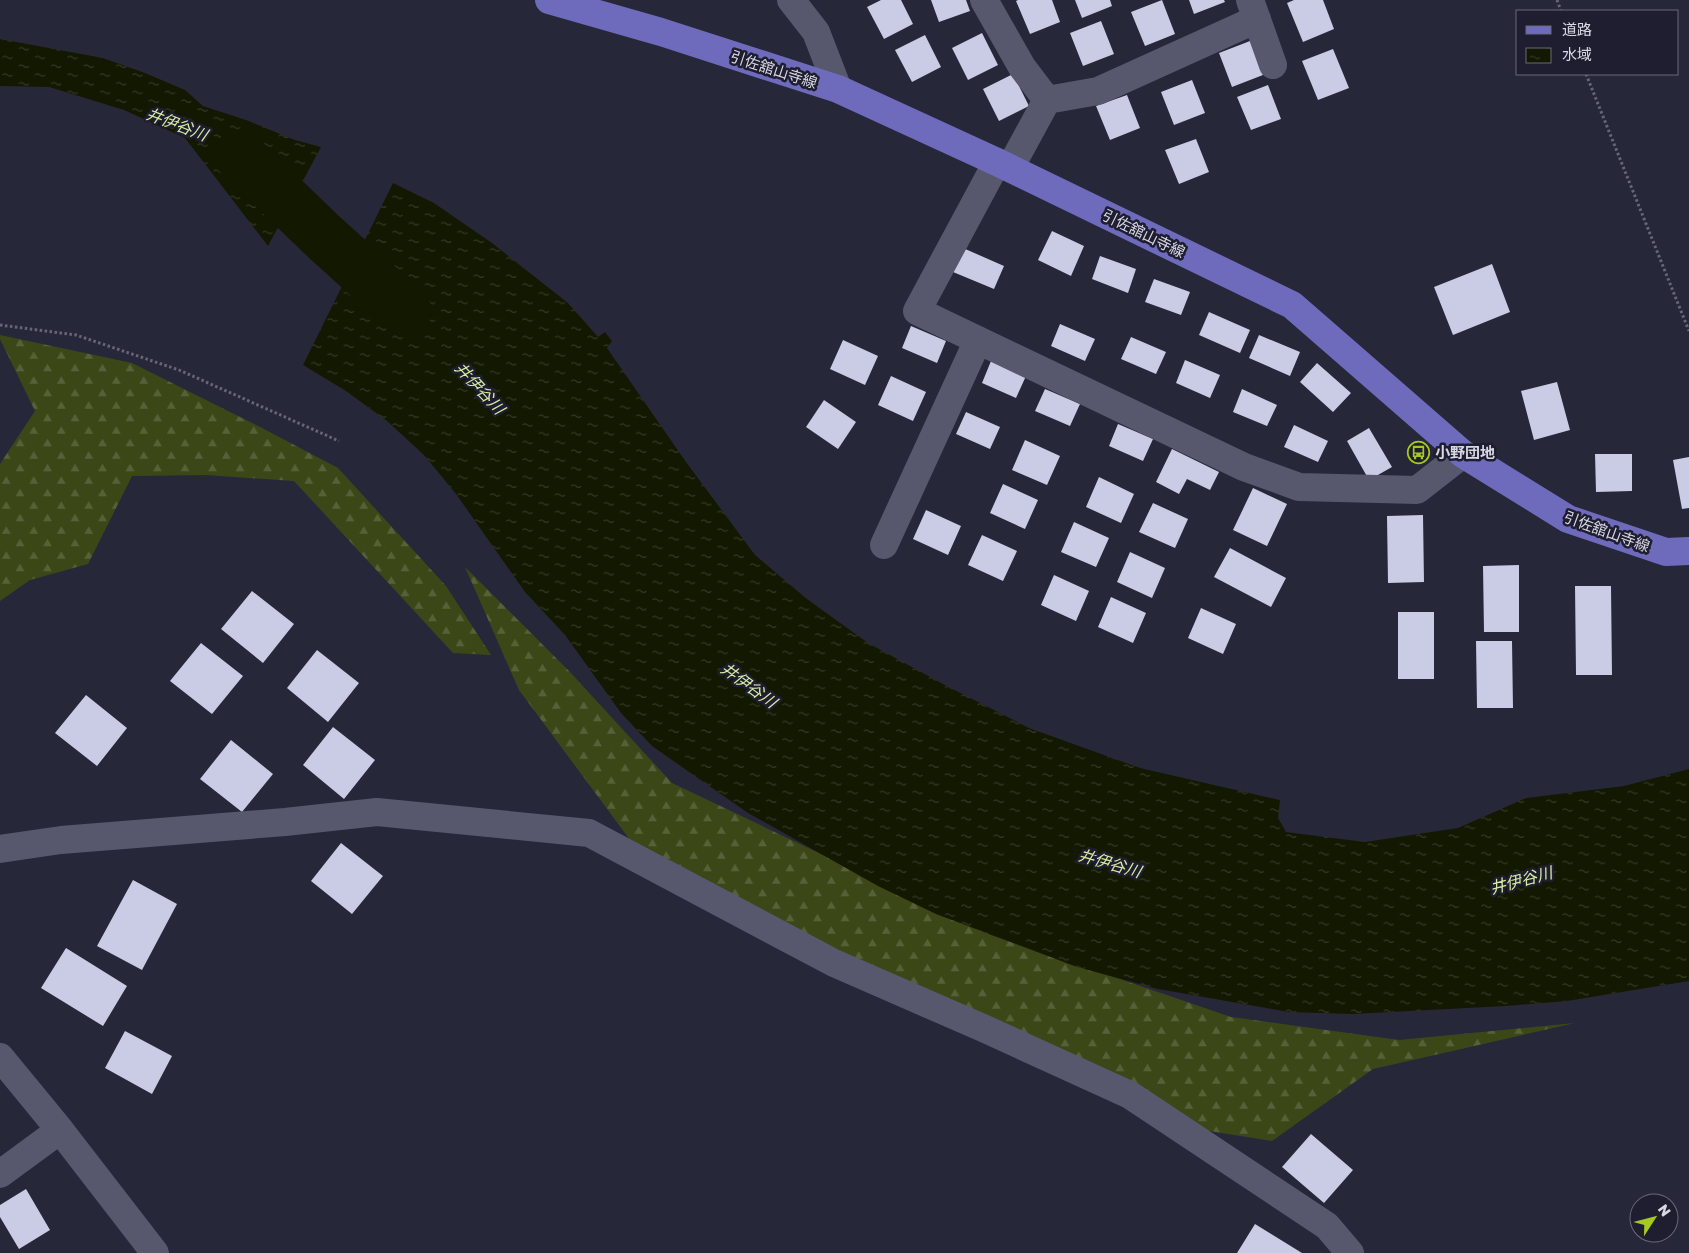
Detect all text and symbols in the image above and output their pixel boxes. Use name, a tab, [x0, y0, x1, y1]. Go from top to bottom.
legend	[1516, 10, 1679, 75]
text: 道路	[1562, 20, 1592, 38]
text: 水域	[1562, 45, 1592, 63]
street label: 引佐舘山寺線	[728, 47, 820, 91]
water label: 井伊谷川	[144, 103, 212, 146]
street label: 引佐舘山寺線	[1100, 205, 1188, 261]
water label: 井伊谷川	[451, 358, 510, 420]
bus stop icon: 小野団地	[1407, 440, 1431, 464]
place label: 小野団地	[1435, 443, 1495, 461]
street label: 引佐舘山寺線	[1562, 507, 1652, 555]
water label: 井伊谷川	[717, 658, 782, 713]
water label: 井伊谷川	[1076, 845, 1145, 882]
water label: 井伊谷川	[1487, 862, 1556, 898]
north arrow	[1629, 1193, 1679, 1243]
text: N	[1655, 1201, 1675, 1219]

